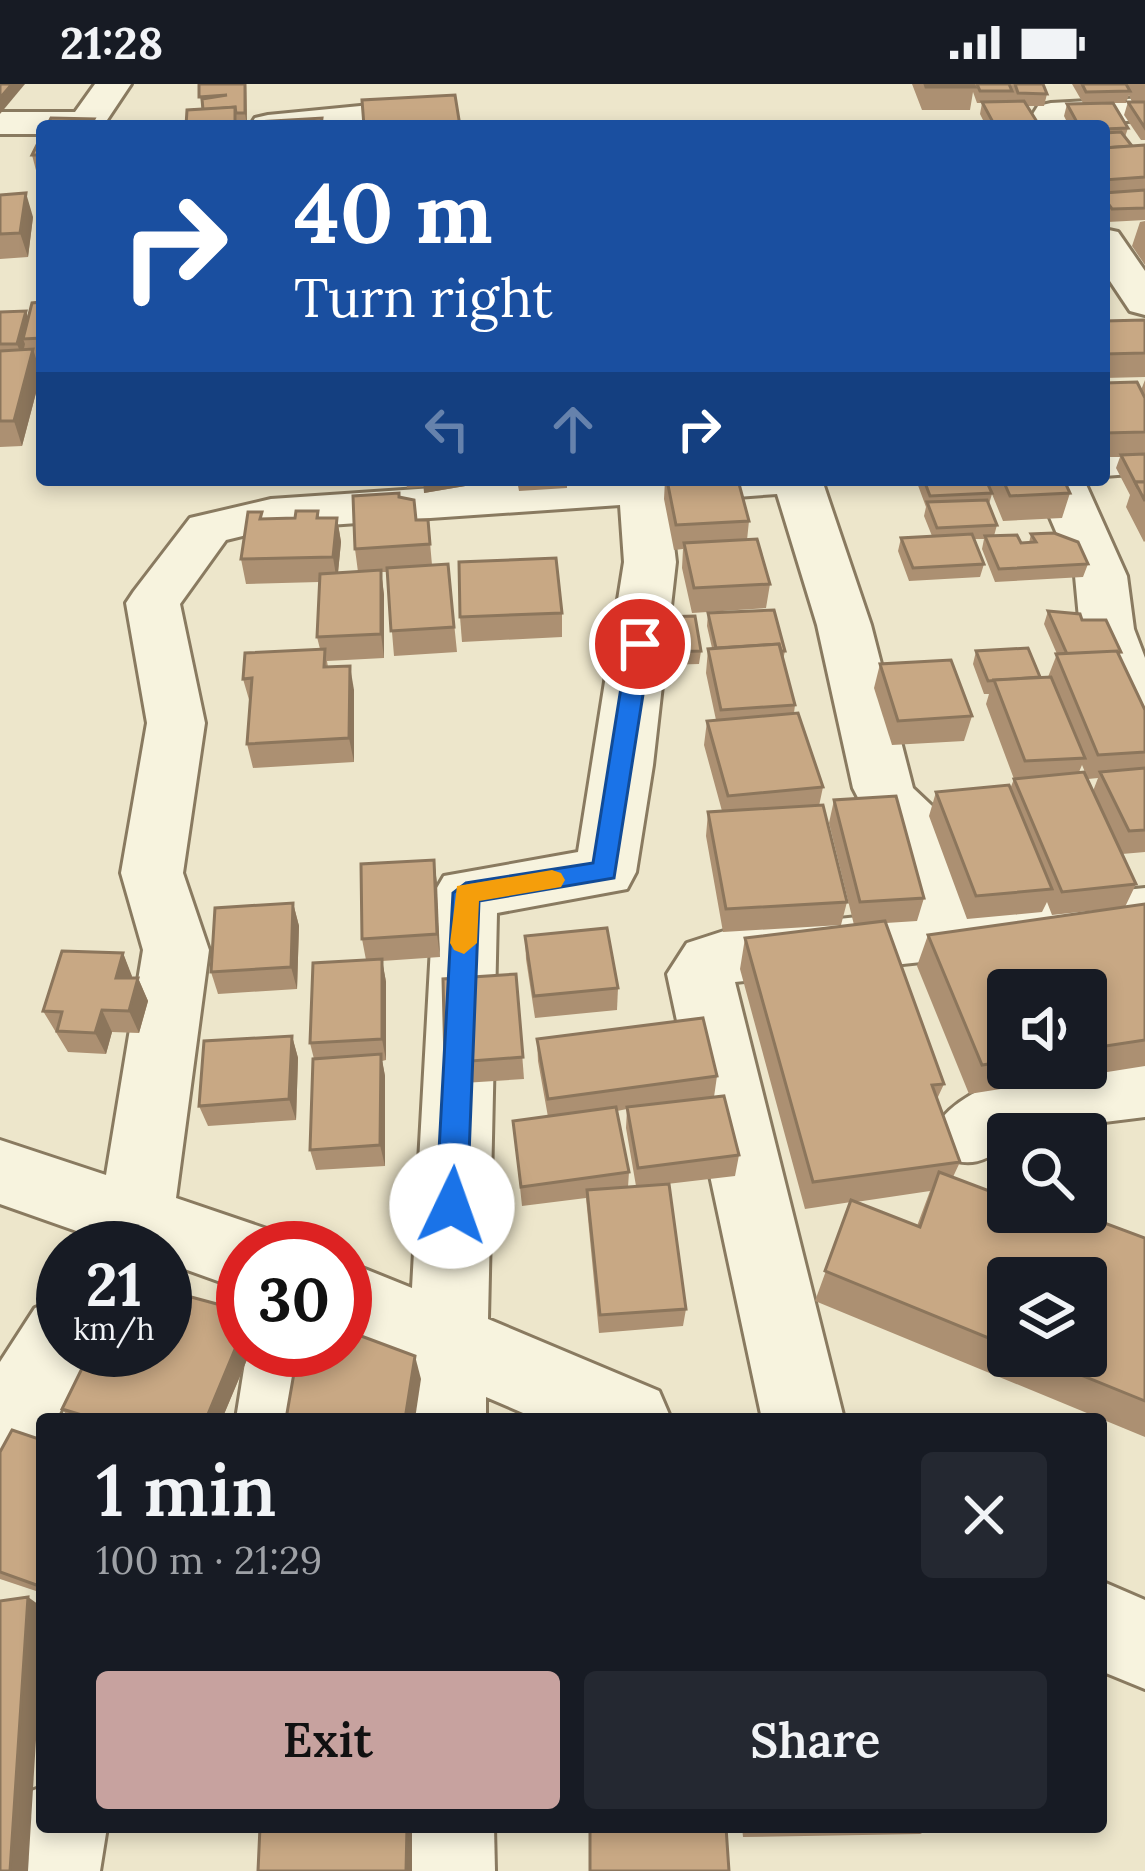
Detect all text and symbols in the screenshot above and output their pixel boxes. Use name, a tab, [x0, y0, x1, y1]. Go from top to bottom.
text: 21:28	[60, 14, 163, 71]
text: 40 m	[294, 158, 493, 266]
icon: right	[96, 168, 252, 324]
text: Turn right	[294, 263, 553, 332]
icon: left	[414, 396, 480, 462]
icon: ahead	[540, 396, 606, 462]
icon: right	[666, 396, 732, 462]
pin	[589, 593, 691, 695]
icon: arrive	[607, 611, 673, 677]
map controls	[987, 969, 1107, 1377]
button: sound	[987, 969, 1107, 1089]
button: search	[987, 1113, 1107, 1233]
position arrow	[389, 1143, 515, 1269]
speed limit sign: 30	[216, 1221, 372, 1377]
text: 21	[86, 1246, 142, 1322]
button: layers	[987, 1257, 1107, 1377]
text: km/h	[73, 1310, 155, 1348]
text: 1 min	[96, 1444, 276, 1536]
button: close	[921, 1452, 1047, 1578]
text: 100 m · 21:29	[96, 1535, 322, 1585]
button: Exit	[96, 1671, 560, 1809]
button: Share	[584, 1671, 1047, 1809]

